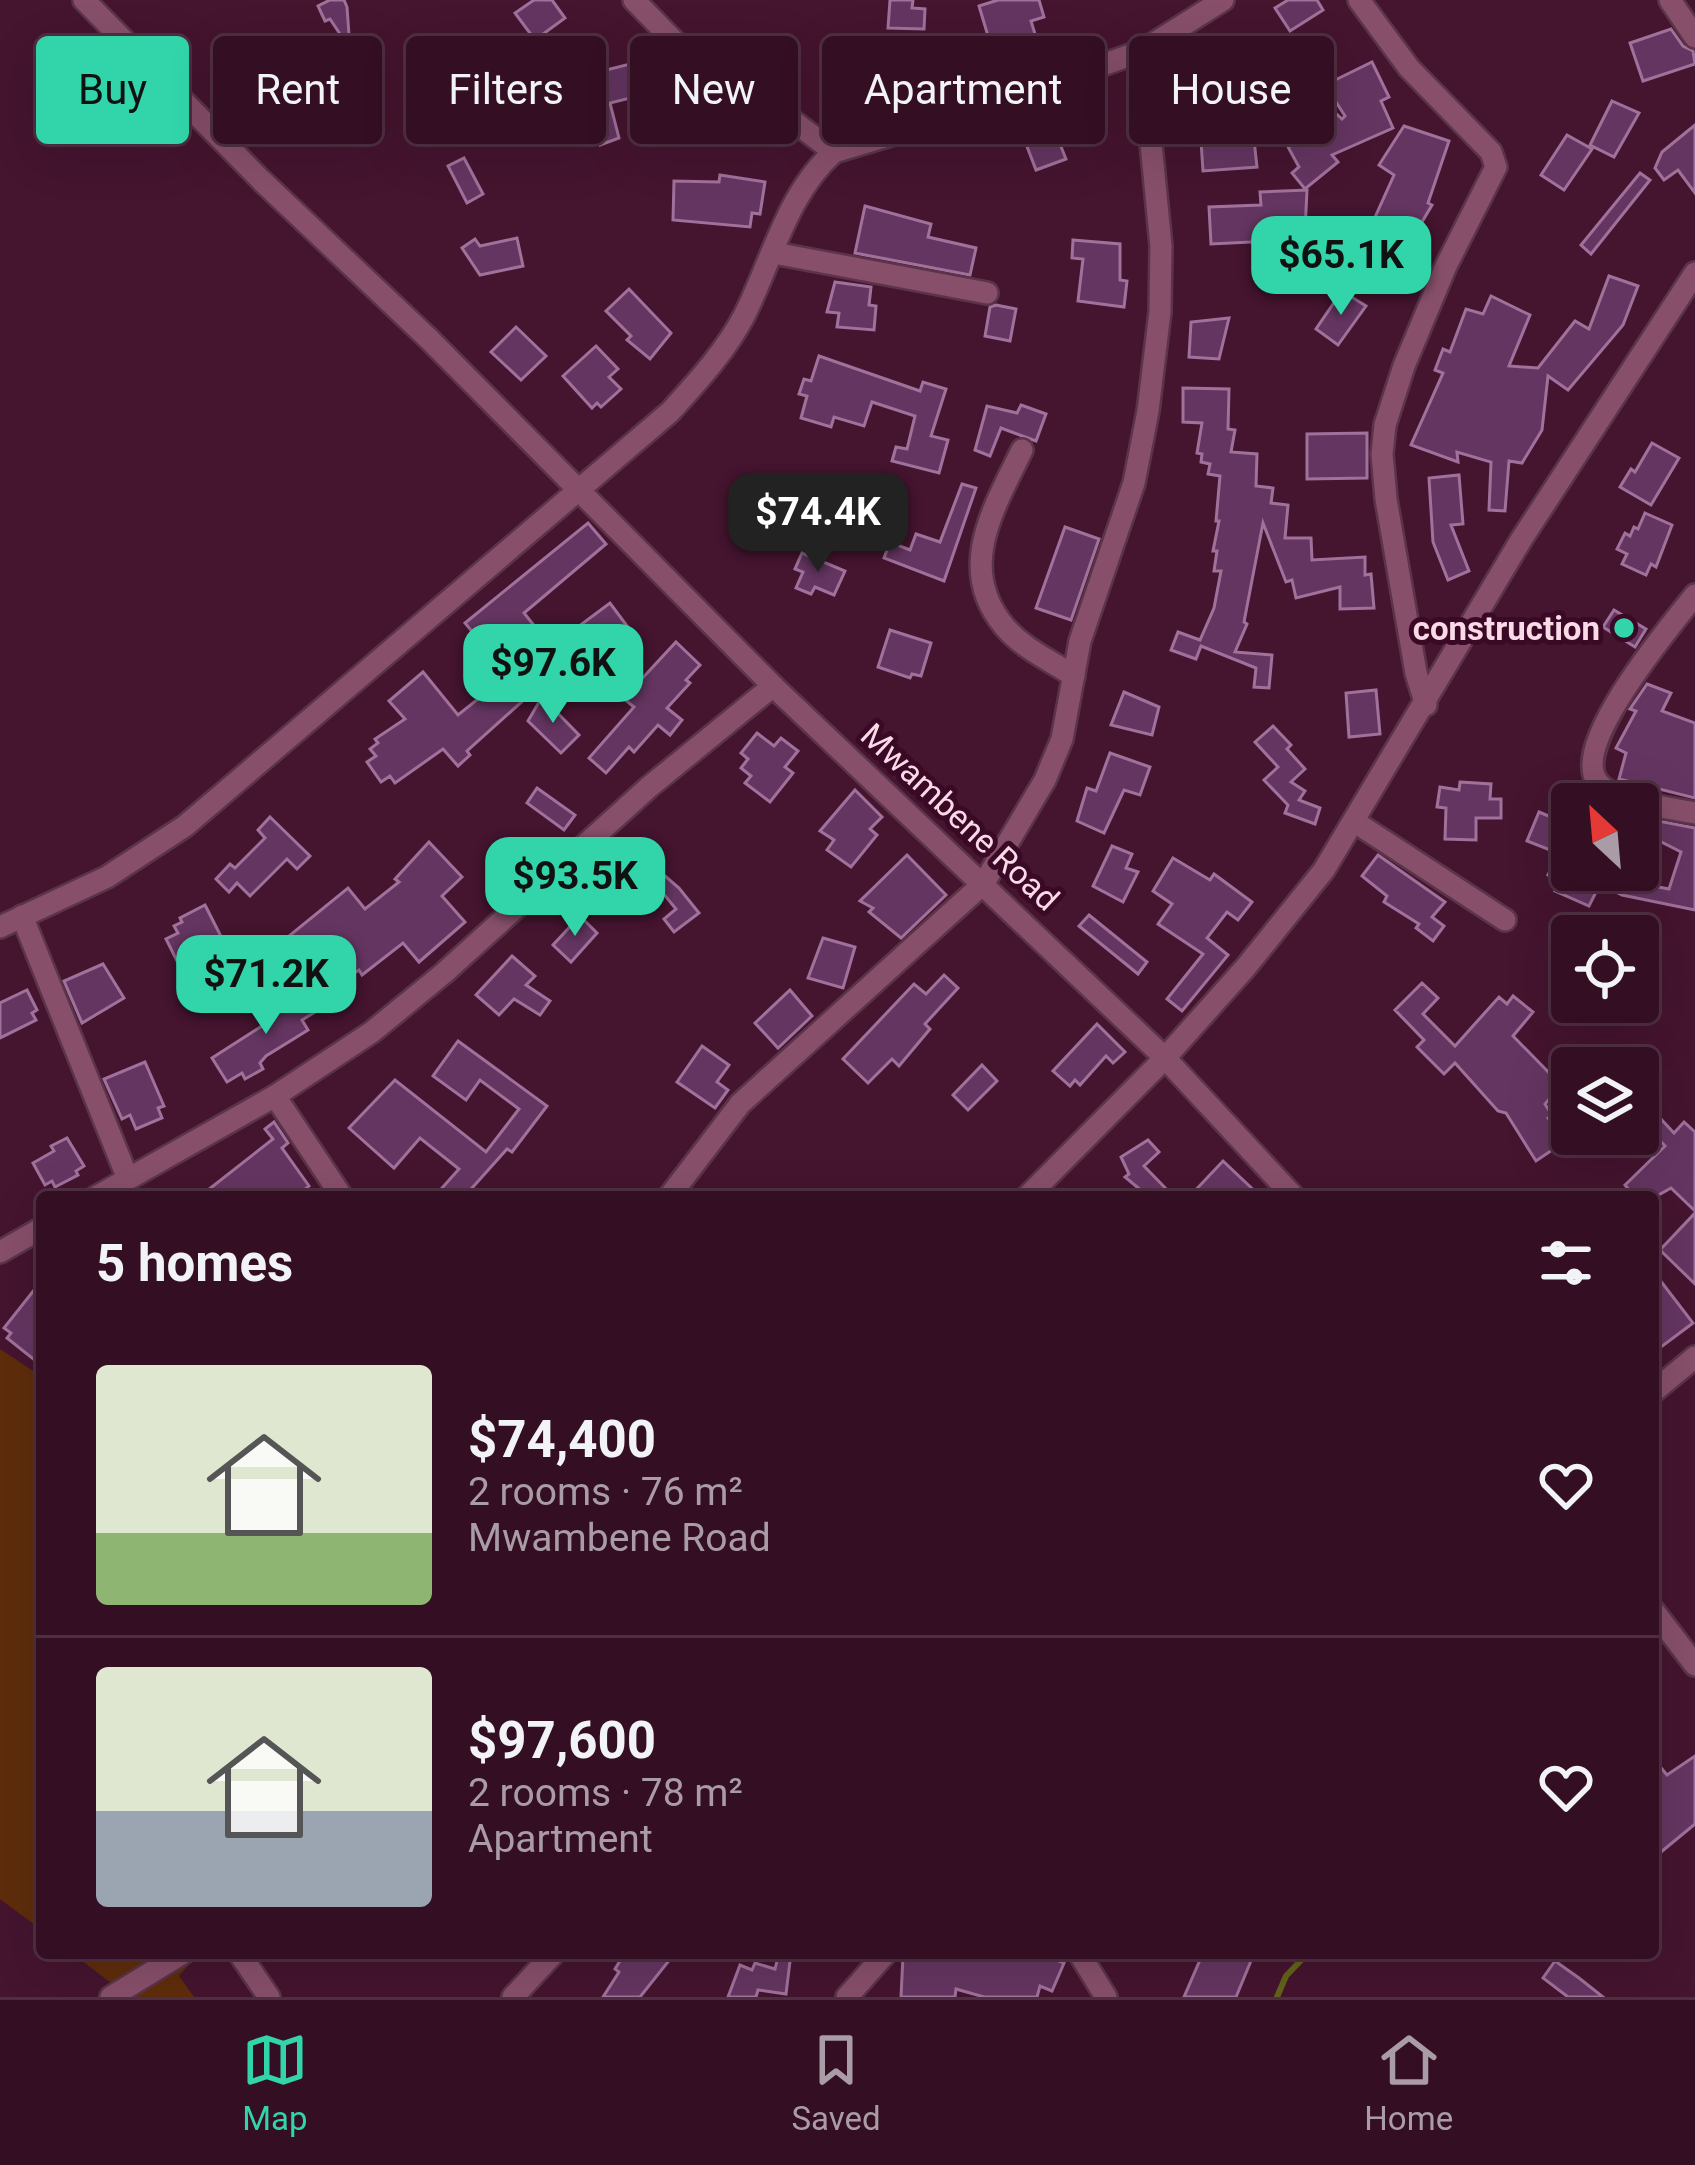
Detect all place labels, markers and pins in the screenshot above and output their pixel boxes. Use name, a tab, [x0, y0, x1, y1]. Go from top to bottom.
pin: $65.1K	[1243, 216, 1439, 318]
pin: $74.4K	[720, 473, 916, 575]
place label: construction	[1413, 609, 1600, 648]
marker: construction	[1611, 615, 1637, 641]
pin: $97.6K	[455, 624, 651, 726]
pin: $93.5K	[477, 837, 673, 939]
pin: $71.2K	[168, 935, 364, 1037]

